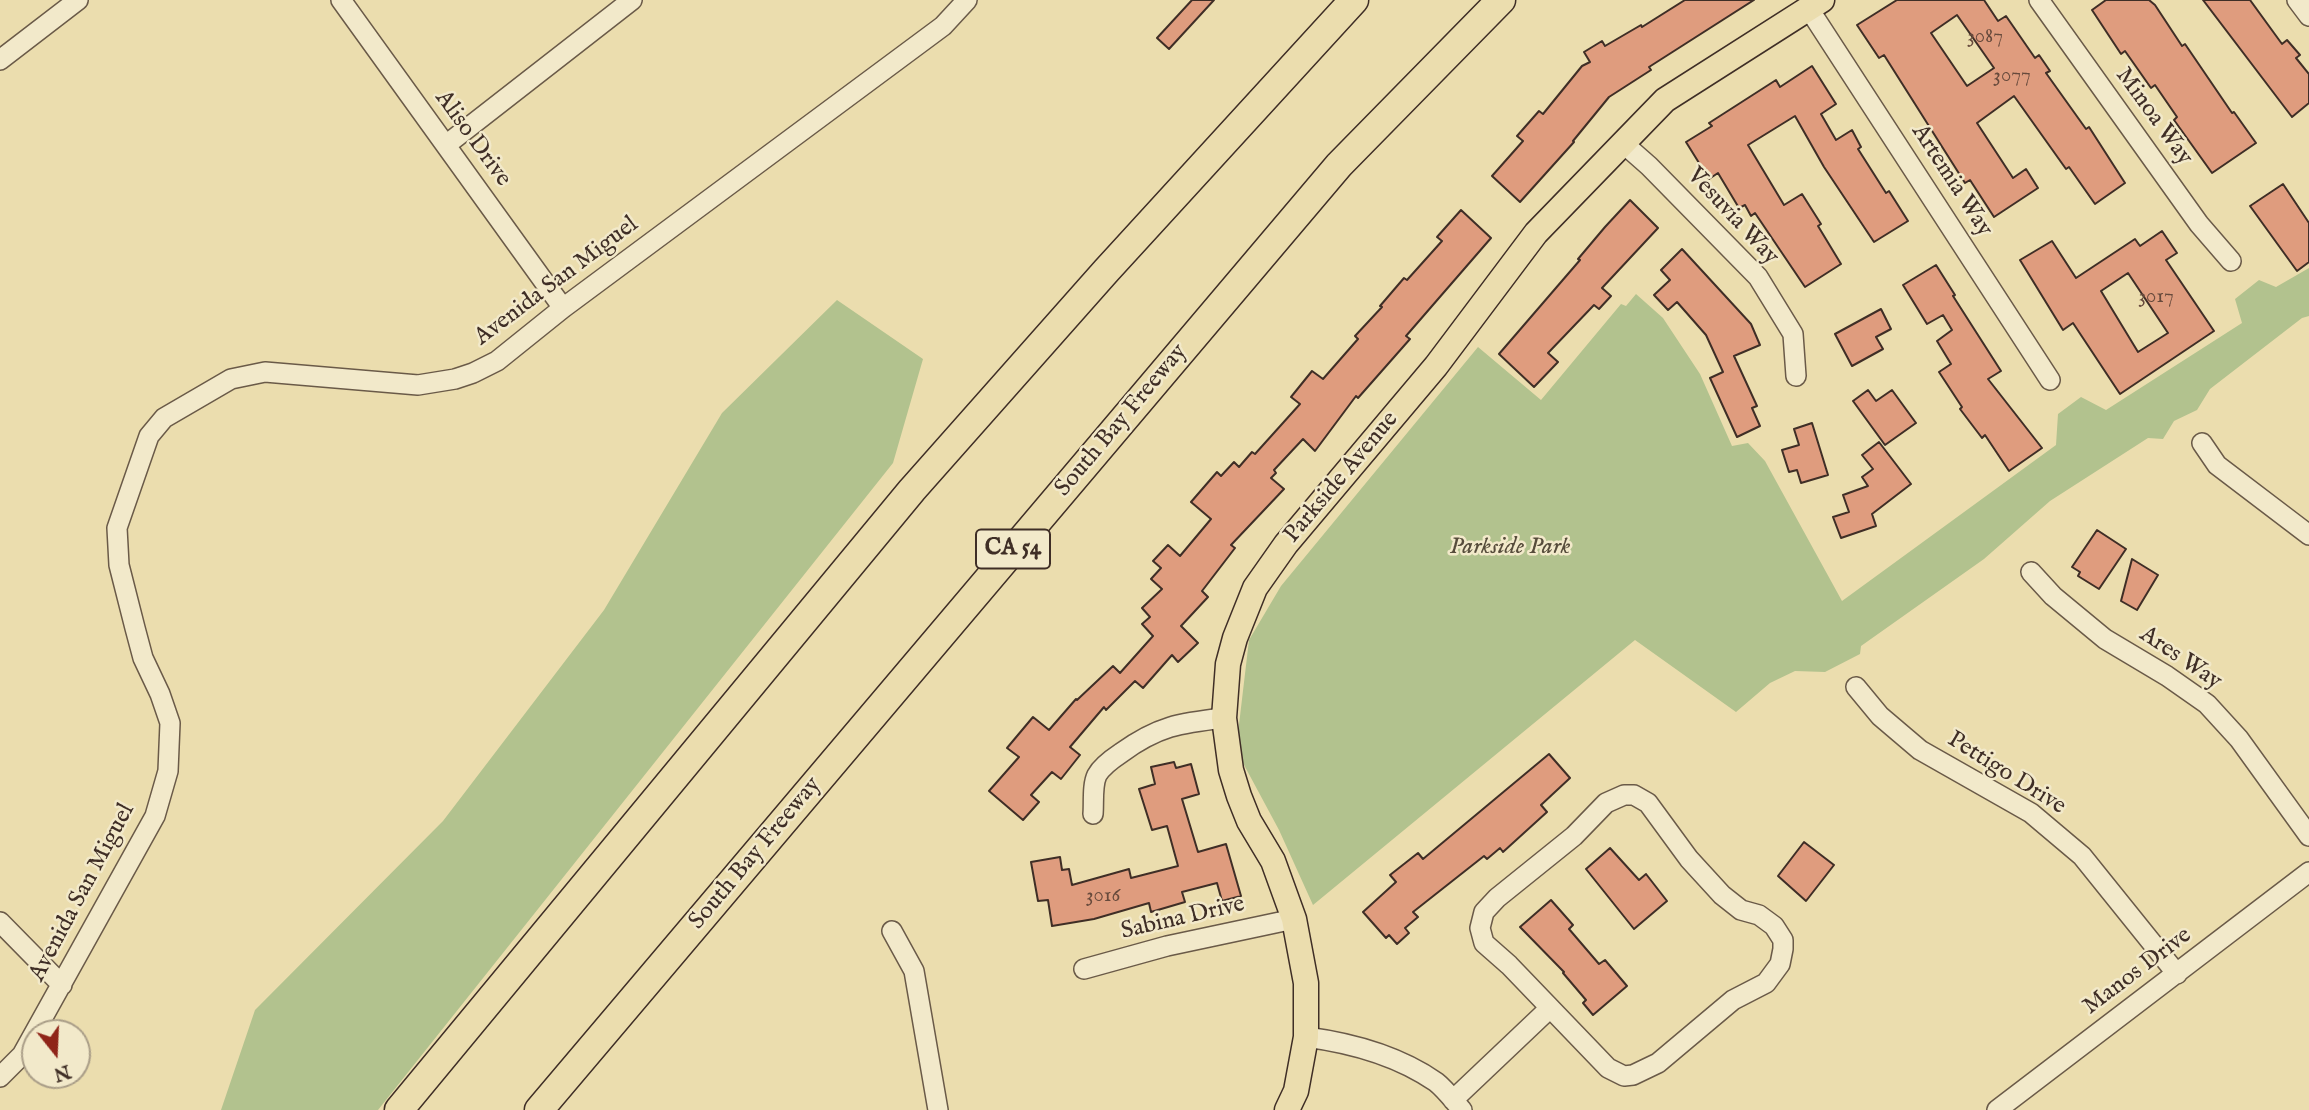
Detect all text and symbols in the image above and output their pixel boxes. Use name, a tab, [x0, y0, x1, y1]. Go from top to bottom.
house number: 3087	[1967, 25, 2003, 51]
street label: Minoa Way	[2108, 63, 2198, 171]
house number: 3077	[1993, 64, 2031, 90]
street label: Aliso Drive	[428, 85, 516, 193]
street label: Artemia Way	[1904, 119, 1998, 243]
street label: Vesuvia Way	[1680, 162, 1784, 272]
street label: Avenida San Miguel	[469, 211, 645, 353]
house number: 3017	[2138, 285, 2174, 311]
street label: South Bay Freeway	[1050, 339, 1194, 503]
street label: Parkside Avenue	[1279, 406, 1405, 550]
road number: CA 54	[976, 530, 1050, 568]
park label: Parkside Park	[1450, 534, 1570, 562]
street label: Ares Way	[2133, 621, 2227, 697]
street label: Pettigo Drive	[1941, 726, 2071, 822]
street label: South Bay Freeway	[684, 772, 828, 936]
street label: Avenida San Miguel	[24, 799, 142, 987]
house number: 3016	[1086, 884, 1120, 910]
street label: Sabina Drive	[1118, 891, 1248, 947]
street label: Manos Drive	[2078, 922, 2198, 1022]
north arrow	[21, 1019, 91, 1089]
text: N	[50, 1058, 73, 1086]

